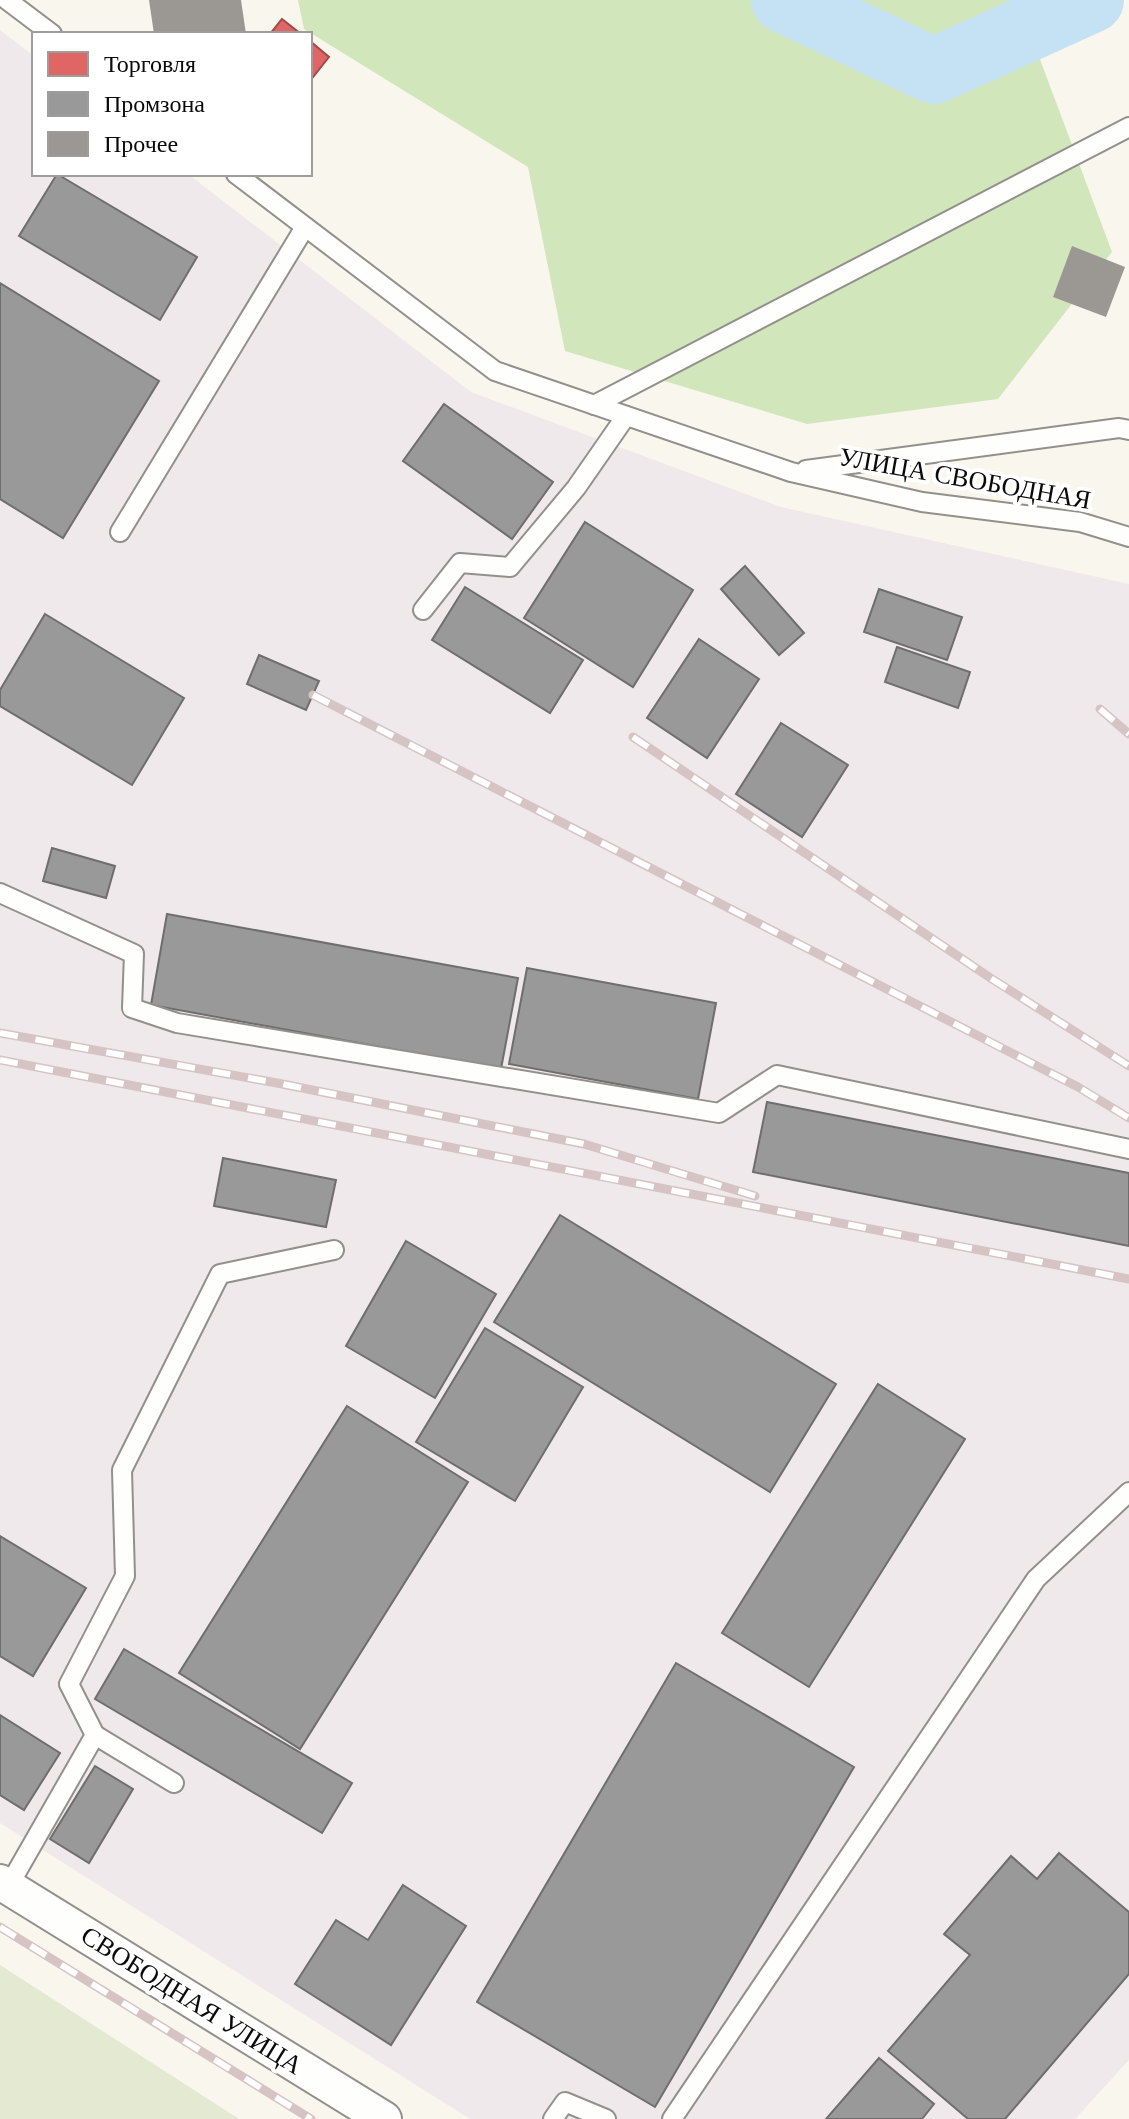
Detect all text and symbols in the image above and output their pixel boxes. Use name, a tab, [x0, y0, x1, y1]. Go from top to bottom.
legend	[32, 32, 312, 176]
text: Торговля	[104, 49, 196, 78]
text: Промзона	[104, 89, 205, 118]
text: Прочее	[104, 129, 178, 158]
street label: УЛИЦА СВОБОДНАЯ	[837, 440, 1093, 516]
street label: СВОБОДНАЯ УЛИЦА	[75, 1919, 309, 2081]

